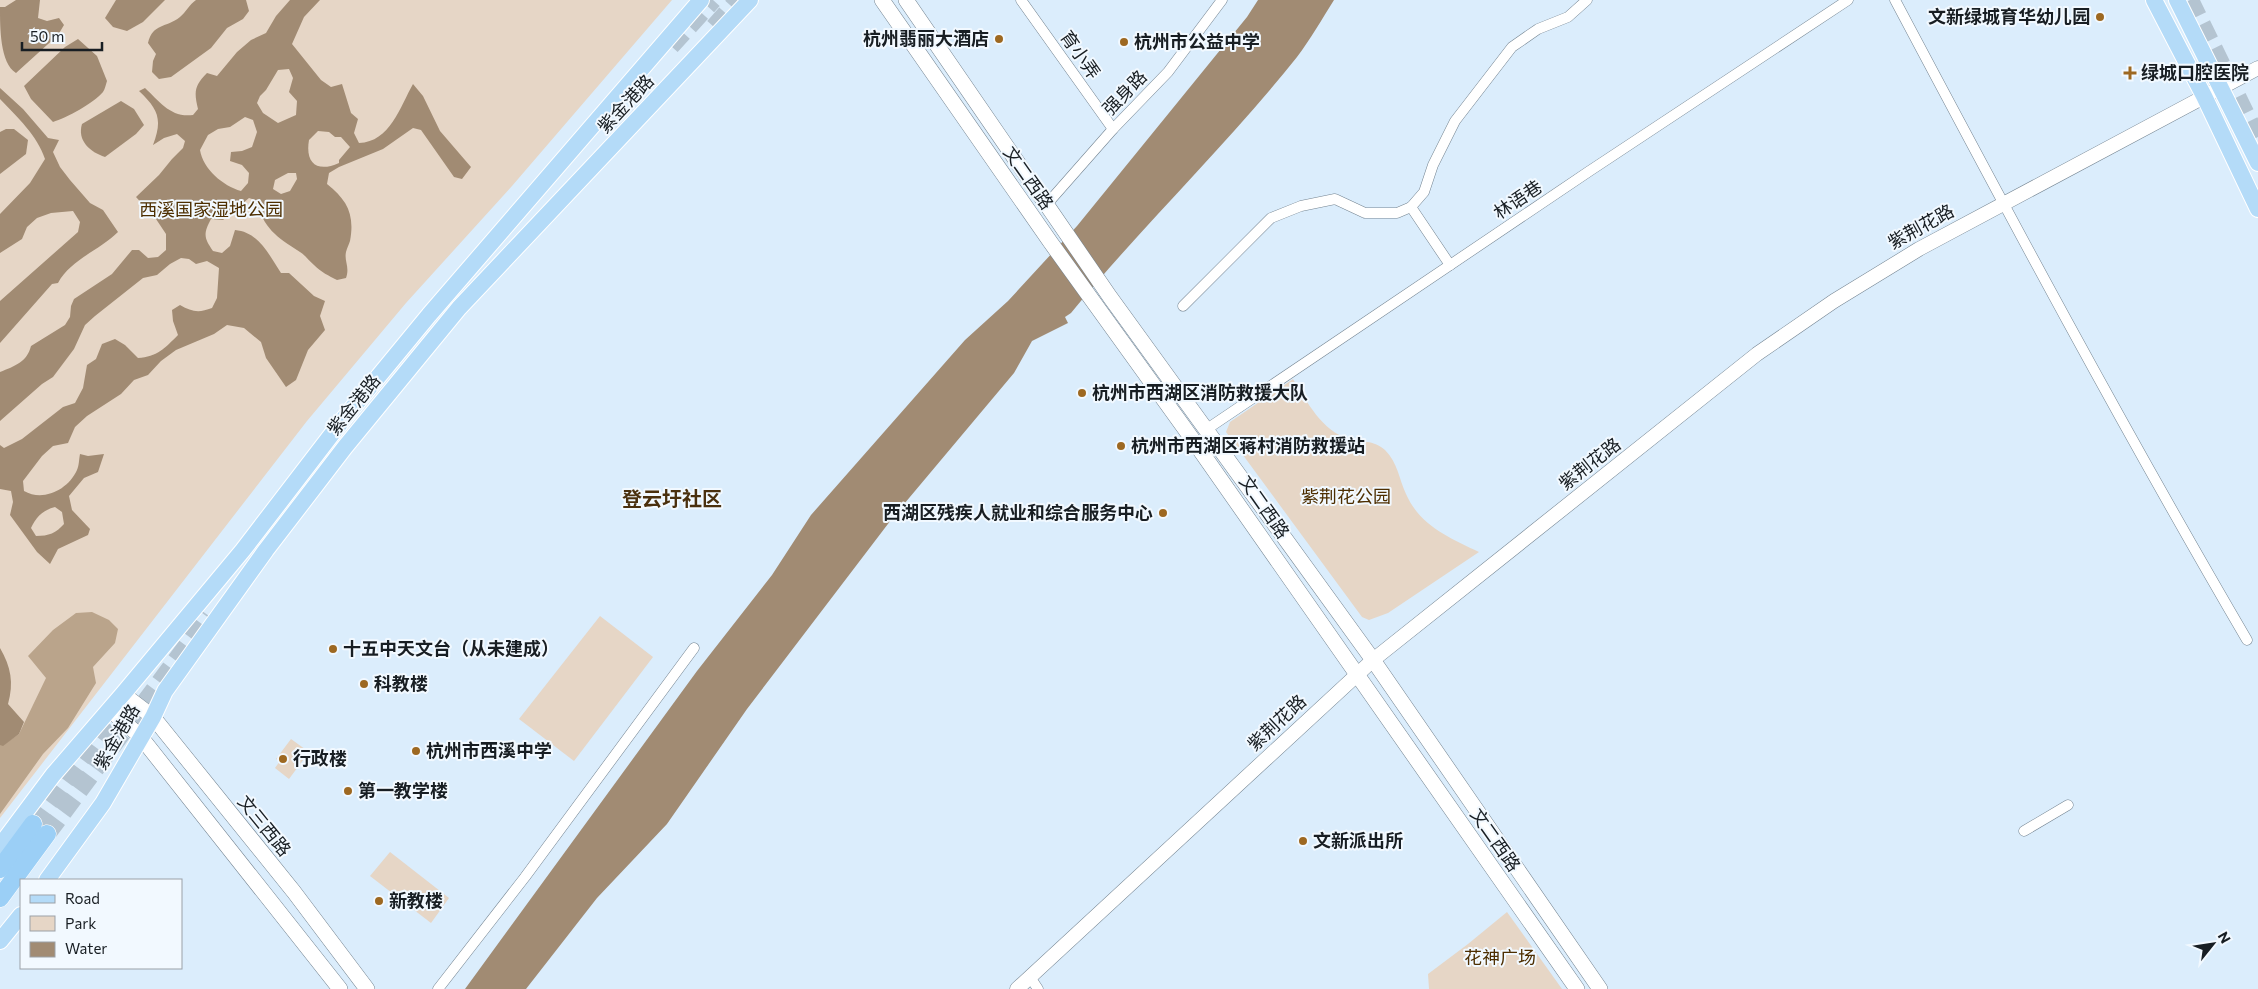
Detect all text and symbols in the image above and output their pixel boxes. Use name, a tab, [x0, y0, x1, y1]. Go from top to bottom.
place label: 文新绿城育华幼儿园	[1928, 5, 2090, 27]
marker: 文新绿城育华幼儿园	[2094, 11, 2106, 23]
scale bar	[22, 20, 102, 52]
street label: 育小弄	[1056, 26, 1105, 83]
text: 50 m	[30, 27, 64, 45]
place label: 杭州翡丽大酒店	[863, 27, 989, 49]
place label: 杭州市公益中学	[1134, 30, 1260, 52]
marker: 杭州翡丽大酒店	[993, 33, 1005, 45]
marker: 杭州市公益中学	[1118, 36, 1130, 48]
place label: 绿城口腔医院	[2141, 61, 2249, 83]
street label: 强身路	[1098, 65, 1151, 119]
marker: 绿城口腔医院	[2123, 66, 2137, 80]
street label: 紫金港路	[593, 69, 658, 137]
street label: 文二西路	[999, 142, 1058, 213]
street label: 林语巷	[1489, 175, 1546, 223]
park label: 西溪国家湿地公园	[139, 198, 283, 220]
street label: 紫荆花路	[1884, 199, 1957, 253]
street label: 紫金港路	[322, 369, 384, 439]
place label: 杭州市西湖区消防救援大队	[1092, 381, 1308, 403]
marker: 杭州市西湖区消防救援大队	[1076, 387, 1088, 399]
street label: 紫荆花路	[1554, 432, 1625, 494]
place label: 杭州市西湖区蒋村消防救援站	[1131, 434, 1365, 456]
marker: 杭州市西湖区蒋村消防救援站	[1115, 440, 1127, 452]
street label: 文二西路	[1235, 471, 1294, 542]
park label: 紫荆花公园	[1301, 485, 1391, 507]
district label: 登云圩社区	[622, 486, 722, 510]
place label: 西湖区残疾人就业和综合服务中心	[883, 501, 1153, 523]
marker: 西湖区残疾人就业和综合服务中心	[1157, 507, 1169, 519]
place label: 十五中天文台（从未建成）	[343, 637, 559, 659]
marker: 十五中天文台（从未建成）	[327, 643, 339, 655]
place label: 科教楼	[374, 672, 428, 694]
marker: 科教楼	[358, 678, 370, 690]
street label: 紫荆花路	[1242, 690, 1310, 755]
street label: 紫金港路	[89, 700, 144, 773]
place label: 杭州市西溪中学	[426, 739, 552, 761]
marker: 杭州市西溪中学	[410, 745, 422, 757]
place label: 行政楼	[293, 747, 347, 769]
marker: 行政楼	[277, 753, 289, 765]
place label: 第一教学楼	[358, 779, 448, 801]
marker: 第一教学楼	[342, 785, 354, 797]
street label: 文三西路	[234, 790, 296, 860]
street label: 文二西路	[1466, 804, 1525, 875]
place label: 文新派出所	[1313, 829, 1403, 851]
marker: 文新派出所	[1297, 835, 1309, 847]
legend	[20, 879, 182, 969]
text: Road	[65, 889, 100, 907]
place label: 新教楼	[389, 889, 443, 911]
marker: 新教楼	[373, 895, 385, 907]
text: Park	[65, 914, 96, 932]
north arrow	[2188, 919, 2238, 969]
text: N	[2215, 928, 2235, 946]
text: Water	[65, 939, 107, 957]
park label: 花神广场	[1464, 946, 1536, 968]

